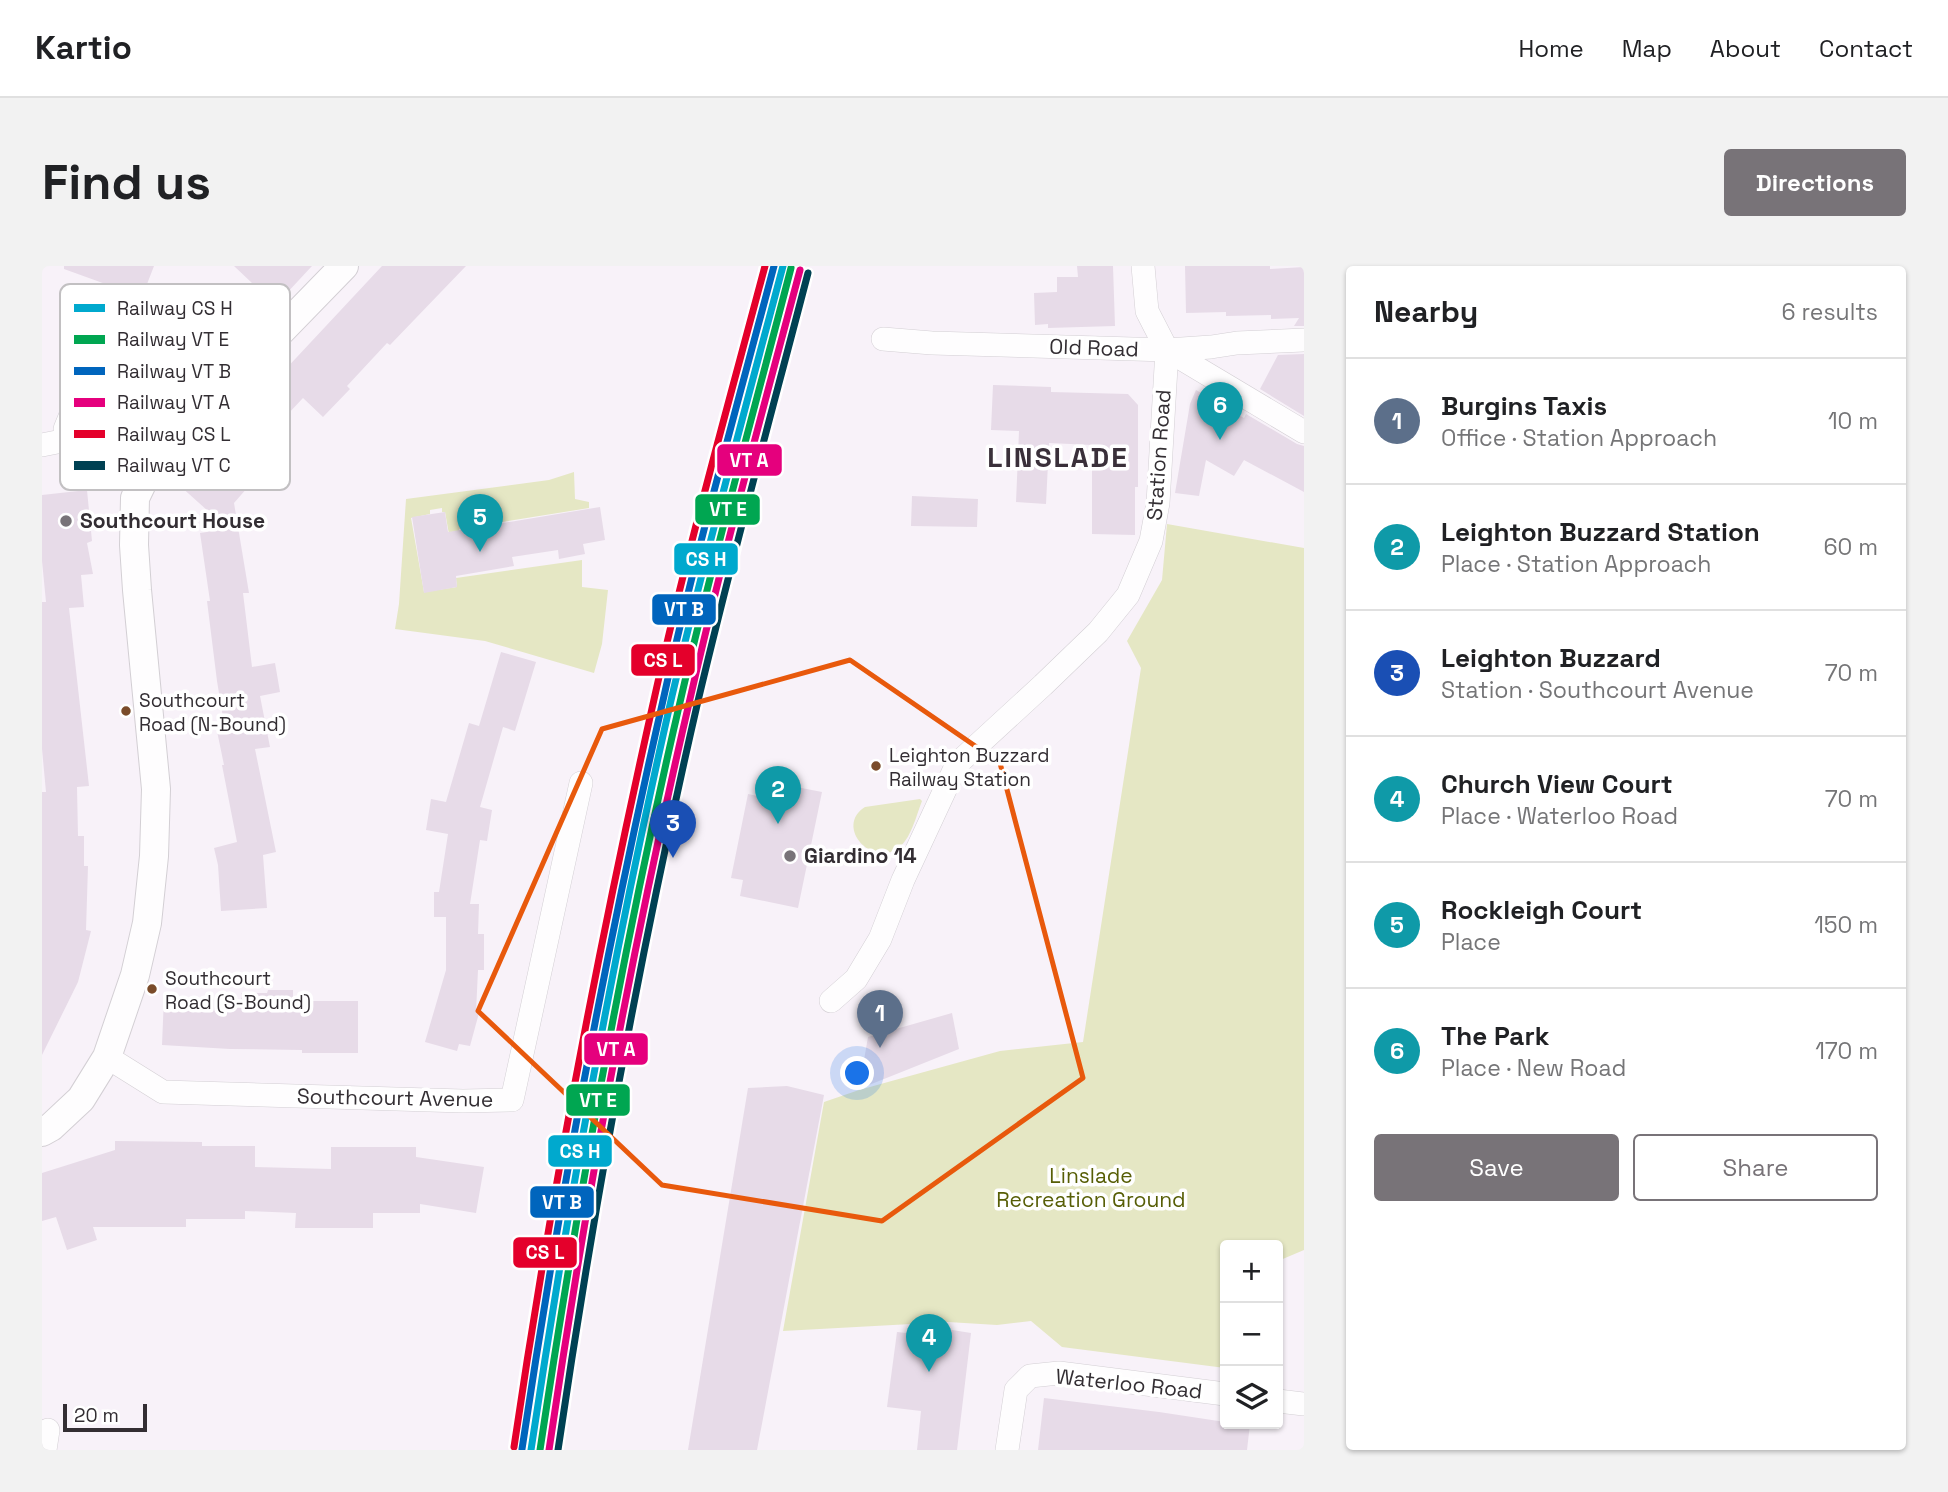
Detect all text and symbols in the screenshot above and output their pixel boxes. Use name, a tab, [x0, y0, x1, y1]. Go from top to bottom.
text: Kartio	[35, 27, 132, 69]
text: Home	[1518, 33, 1584, 64]
text: Map	[1622, 33, 1672, 64]
text: About	[1710, 33, 1781, 64]
text: Contact	[1819, 33, 1913, 64]
button: Directions	[1724, 149, 1906, 216]
text: Find us	[42, 151, 211, 213]
legend	[60, 284, 290, 490]
text: Nearby	[1374, 292, 1478, 331]
text: Railway CS H	[117, 296, 233, 321]
text: 6 results	[1782, 297, 1878, 327]
text: Railway VT E	[117, 327, 229, 352]
street label: Old Road	[1049, 332, 1139, 363]
text: Railway VT B	[117, 359, 231, 384]
pin: 6	[1197, 382, 1243, 440]
street label: Station Road	[1140, 388, 1177, 521]
text: Burgins Taxis	[1441, 389, 1607, 423]
text: Railway VT A	[117, 390, 230, 415]
text: 1	[1392, 406, 1402, 436]
text: 10 m	[1828, 406, 1878, 436]
text: Railway CS L	[117, 422, 231, 447]
text: Office · Station Approach	[1441, 423, 1717, 453]
district label: LINSLADE	[987, 439, 1129, 475]
line badge: VT A	[716, 443, 783, 477]
text: VT A	[730, 448, 769, 473]
text: Railway VT C	[117, 453, 231, 478]
line badge: VT E	[694, 493, 761, 526]
pin: 5	[457, 494, 503, 552]
text: VT E	[709, 497, 747, 522]
place label: Southcourt House	[80, 507, 265, 534]
marker: Southcourt House	[58, 513, 74, 529]
text: Leighton Buzzard Station	[1441, 515, 1760, 549]
text: 2	[1390, 532, 1404, 562]
text: 60 m	[1823, 532, 1878, 562]
line badge: CS H	[673, 542, 739, 576]
text: CS H	[685, 547, 727, 572]
text: Place · Station Approach	[1441, 549, 1711, 579]
line badge: VT B	[651, 593, 717, 626]
text: VT B	[664, 597, 704, 622]
text: Leighton Buzzard	[1441, 641, 1661, 675]
line badge: CS L	[630, 643, 696, 677]
text: CS L	[644, 648, 682, 673]
text: 3	[1390, 658, 1404, 688]
text: 70 m	[1825, 658, 1878, 688]
text: Station · Southcourt Avenue	[1441, 675, 1754, 705]
place label: Southcourt Road (N-Bound)	[139, 688, 286, 737]
marker: Southcourt Road (N-Bound)	[119, 704, 133, 718]
place label: Leighton Buzzard Railway Station	[889, 743, 1049, 792]
marker: Leighton Buzzard Railway Station	[869, 759, 883, 773]
pin: 2	[755, 766, 801, 824]
text: Church View Court	[1441, 767, 1673, 801]
text: 4	[1390, 784, 1404, 814]
text: 70 m	[1825, 784, 1878, 814]
pin: 3	[650, 800, 696, 858]
text: Place · Waterloo Road	[1441, 801, 1678, 831]
place label: Giardino 14	[804, 842, 917, 869]
marker: Giardino 14	[782, 848, 798, 864]
text: Rockleigh Court	[1441, 893, 1642, 927]
text: 5	[1390, 910, 1404, 940]
text: 150 m	[1814, 910, 1878, 940]
text: Place	[1441, 927, 1501, 957]
place label: Southcourt Road (S-Bound)	[165, 966, 311, 1015]
marker: Southcourt Road (S-Bound)	[145, 982, 159, 996]
pin: 1	[857, 990, 903, 1048]
text: The Park	[1441, 1019, 1549, 1053]
line badge: VT A	[583, 1032, 649, 1066]
text: 6	[1390, 1036, 1404, 1066]
text: 170 m	[1815, 1036, 1878, 1066]
text: VT A	[597, 1037, 636, 1062]
text: Place · New Road	[1441, 1053, 1626, 1083]
your location	[840, 1056, 874, 1090]
street label: Southcourt Avenue	[297, 1082, 493, 1113]
line badge: VT E	[565, 1083, 631, 1117]
text: VT E	[579, 1088, 617, 1113]
line badge: CS H	[547, 1134, 613, 1168]
button: Save	[1374, 1134, 1619, 1201]
button: Share	[1633, 1134, 1878, 1201]
text: CS H	[559, 1139, 601, 1164]
park label: Linslade Recreation Ground	[996, 1162, 1186, 1213]
line badge: VT B	[529, 1185, 595, 1219]
text: VT B	[542, 1190, 582, 1215]
line badge: CS L	[512, 1236, 578, 1269]
text: CS L	[526, 1240, 564, 1265]
map controls	[1220, 1240, 1283, 1429]
button: +	[1220, 1240, 1283, 1303]
button: −	[1220, 1303, 1283, 1366]
pin: 4	[906, 1314, 952, 1372]
street label: Waterloo Road	[1054, 1362, 1204, 1405]
button: layers	[1220, 1366, 1283, 1429]
scale bar	[63, 1401, 147, 1433]
text: 20 m	[74, 1403, 119, 1428]

